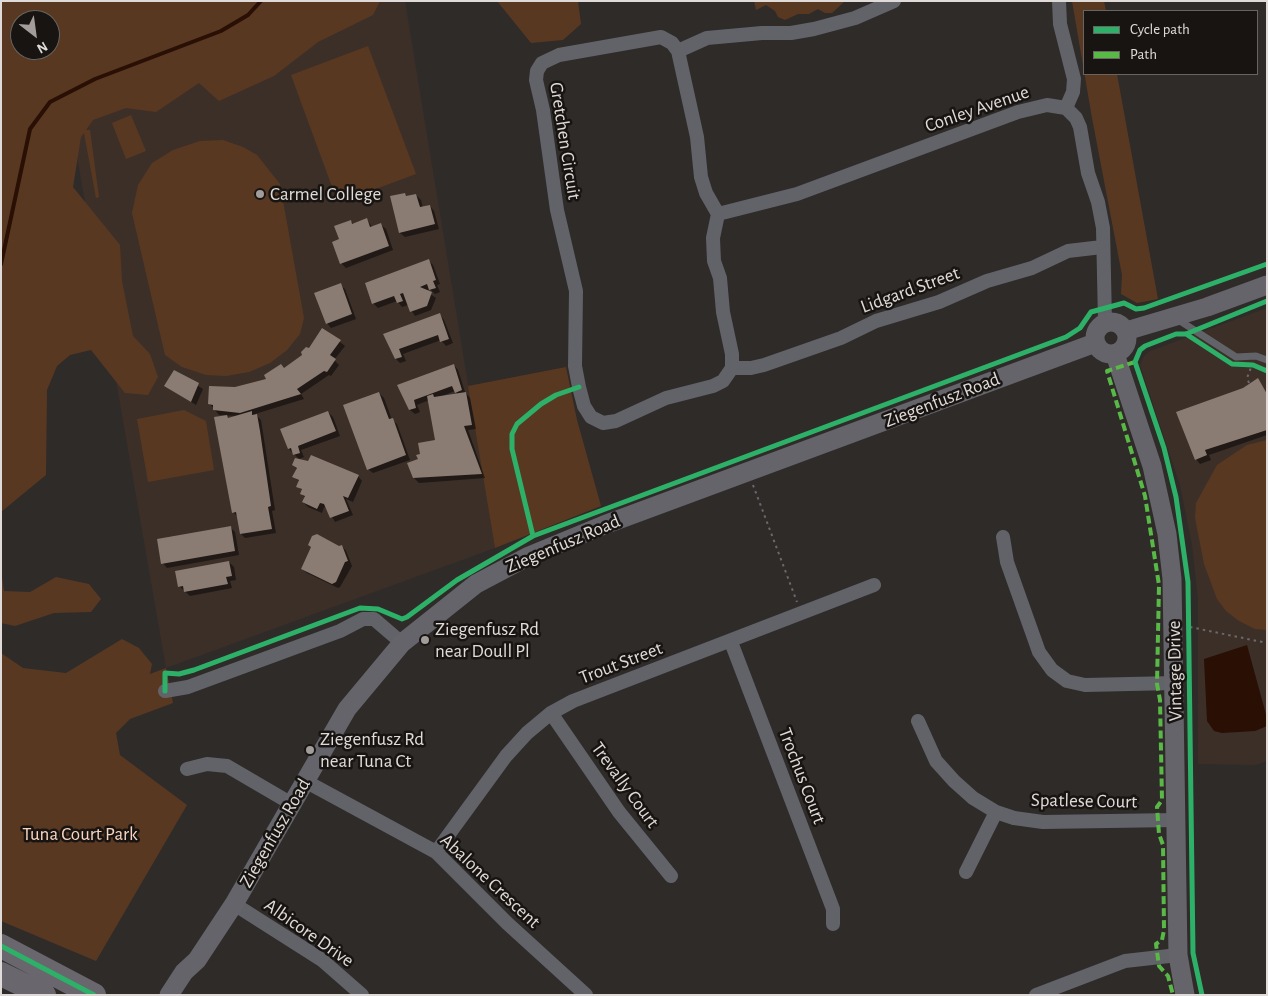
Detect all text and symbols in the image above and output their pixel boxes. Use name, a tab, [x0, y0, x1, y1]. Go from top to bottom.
north arrow	[10, 10, 60, 60]
legend	[1083, 10, 1258, 75]
text: Cycle path	[1130, 22, 1190, 37]
text: N	[34, 39, 50, 56]
text: Path	[1130, 47, 1157, 62]
street label: Gretchen Circuit	[544, 81, 586, 201]
street label: Conley Avenue	[922, 81, 1032, 137]
place label: Carmel College	[270, 183, 381, 205]
marker: Carmel College	[254, 188, 266, 200]
street label: Lidgard Street	[857, 262, 963, 318]
street label: Ziegenfusz Road	[881, 367, 1003, 433]
street label: Ziegenfusz Road	[502, 510, 624, 578]
place label: Ziegenfusz Rd near Doull Pl	[435, 618, 539, 662]
street label: Vintage Drive	[1163, 620, 1187, 722]
marker: Ziegenfusz Rd near Doull Pl	[419, 634, 431, 646]
street label: Trout Street	[576, 637, 666, 689]
street label: Trochus Court	[773, 725, 831, 827]
place label: Ziegenfusz Rd near Tuna Ct	[320, 728, 424, 772]
street label: Trevally Court	[586, 738, 664, 832]
marker: Ziegenfusz Rd near Tuna Ct	[304, 744, 316, 756]
street label: Ziegenfusz Road	[235, 774, 315, 892]
street label: Spatlese Court	[1031, 789, 1137, 813]
park label: Tuna Court Park	[22, 823, 138, 845]
street label: Abalone Crescent	[435, 829, 545, 933]
street label: Albicore Drive	[260, 894, 358, 972]

